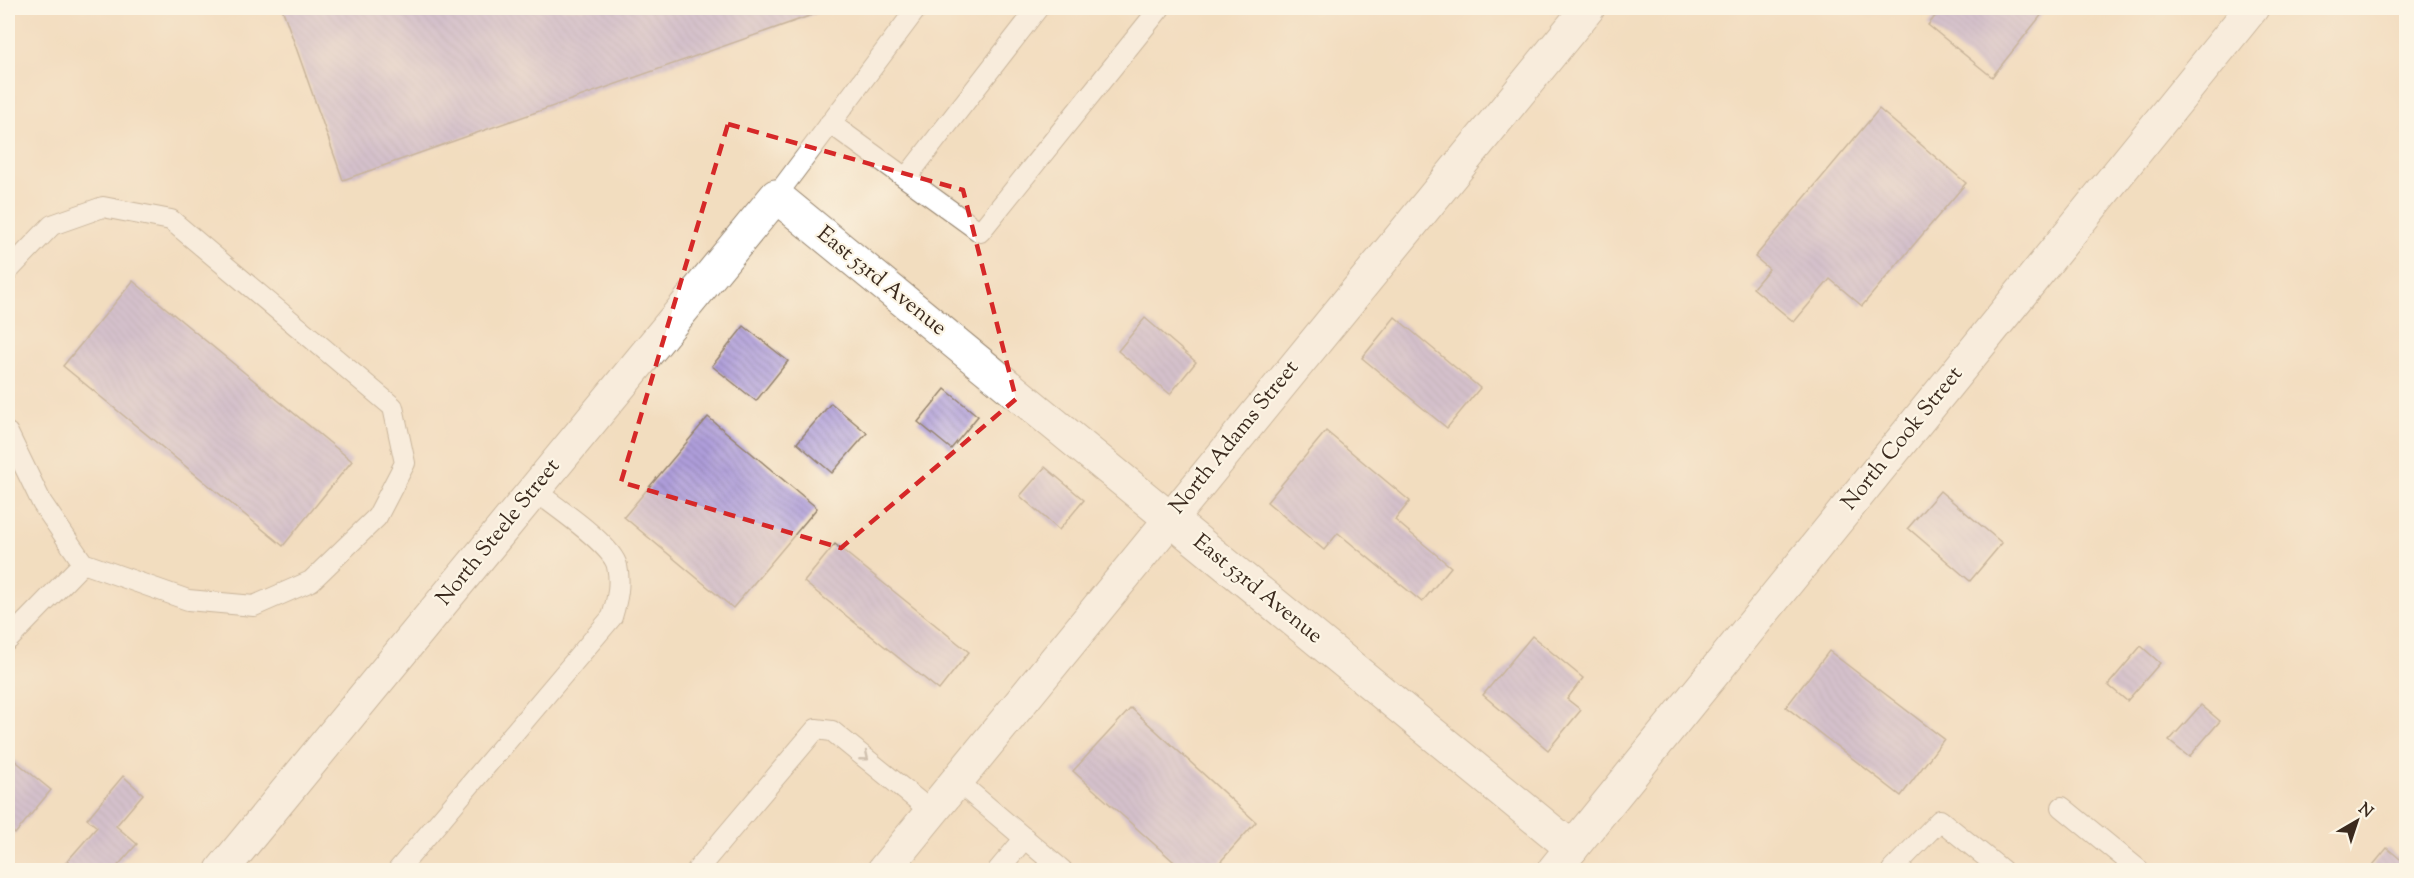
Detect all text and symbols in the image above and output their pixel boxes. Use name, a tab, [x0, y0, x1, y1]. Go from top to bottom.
street label: East 53rd Avenue	[809, 219, 953, 345]
street label: North Adams Street	[1163, 354, 1308, 522]
street label: North Cook Street	[1835, 360, 1971, 518]
street label: North Steele Street	[429, 452, 569, 614]
street label: East 53rd Avenue	[1185, 527, 1329, 653]
one-way arrow	[858, 750, 869, 761]
north arrow	[2327, 791, 2387, 851]
text: N	[2353, 798, 2377, 824]

